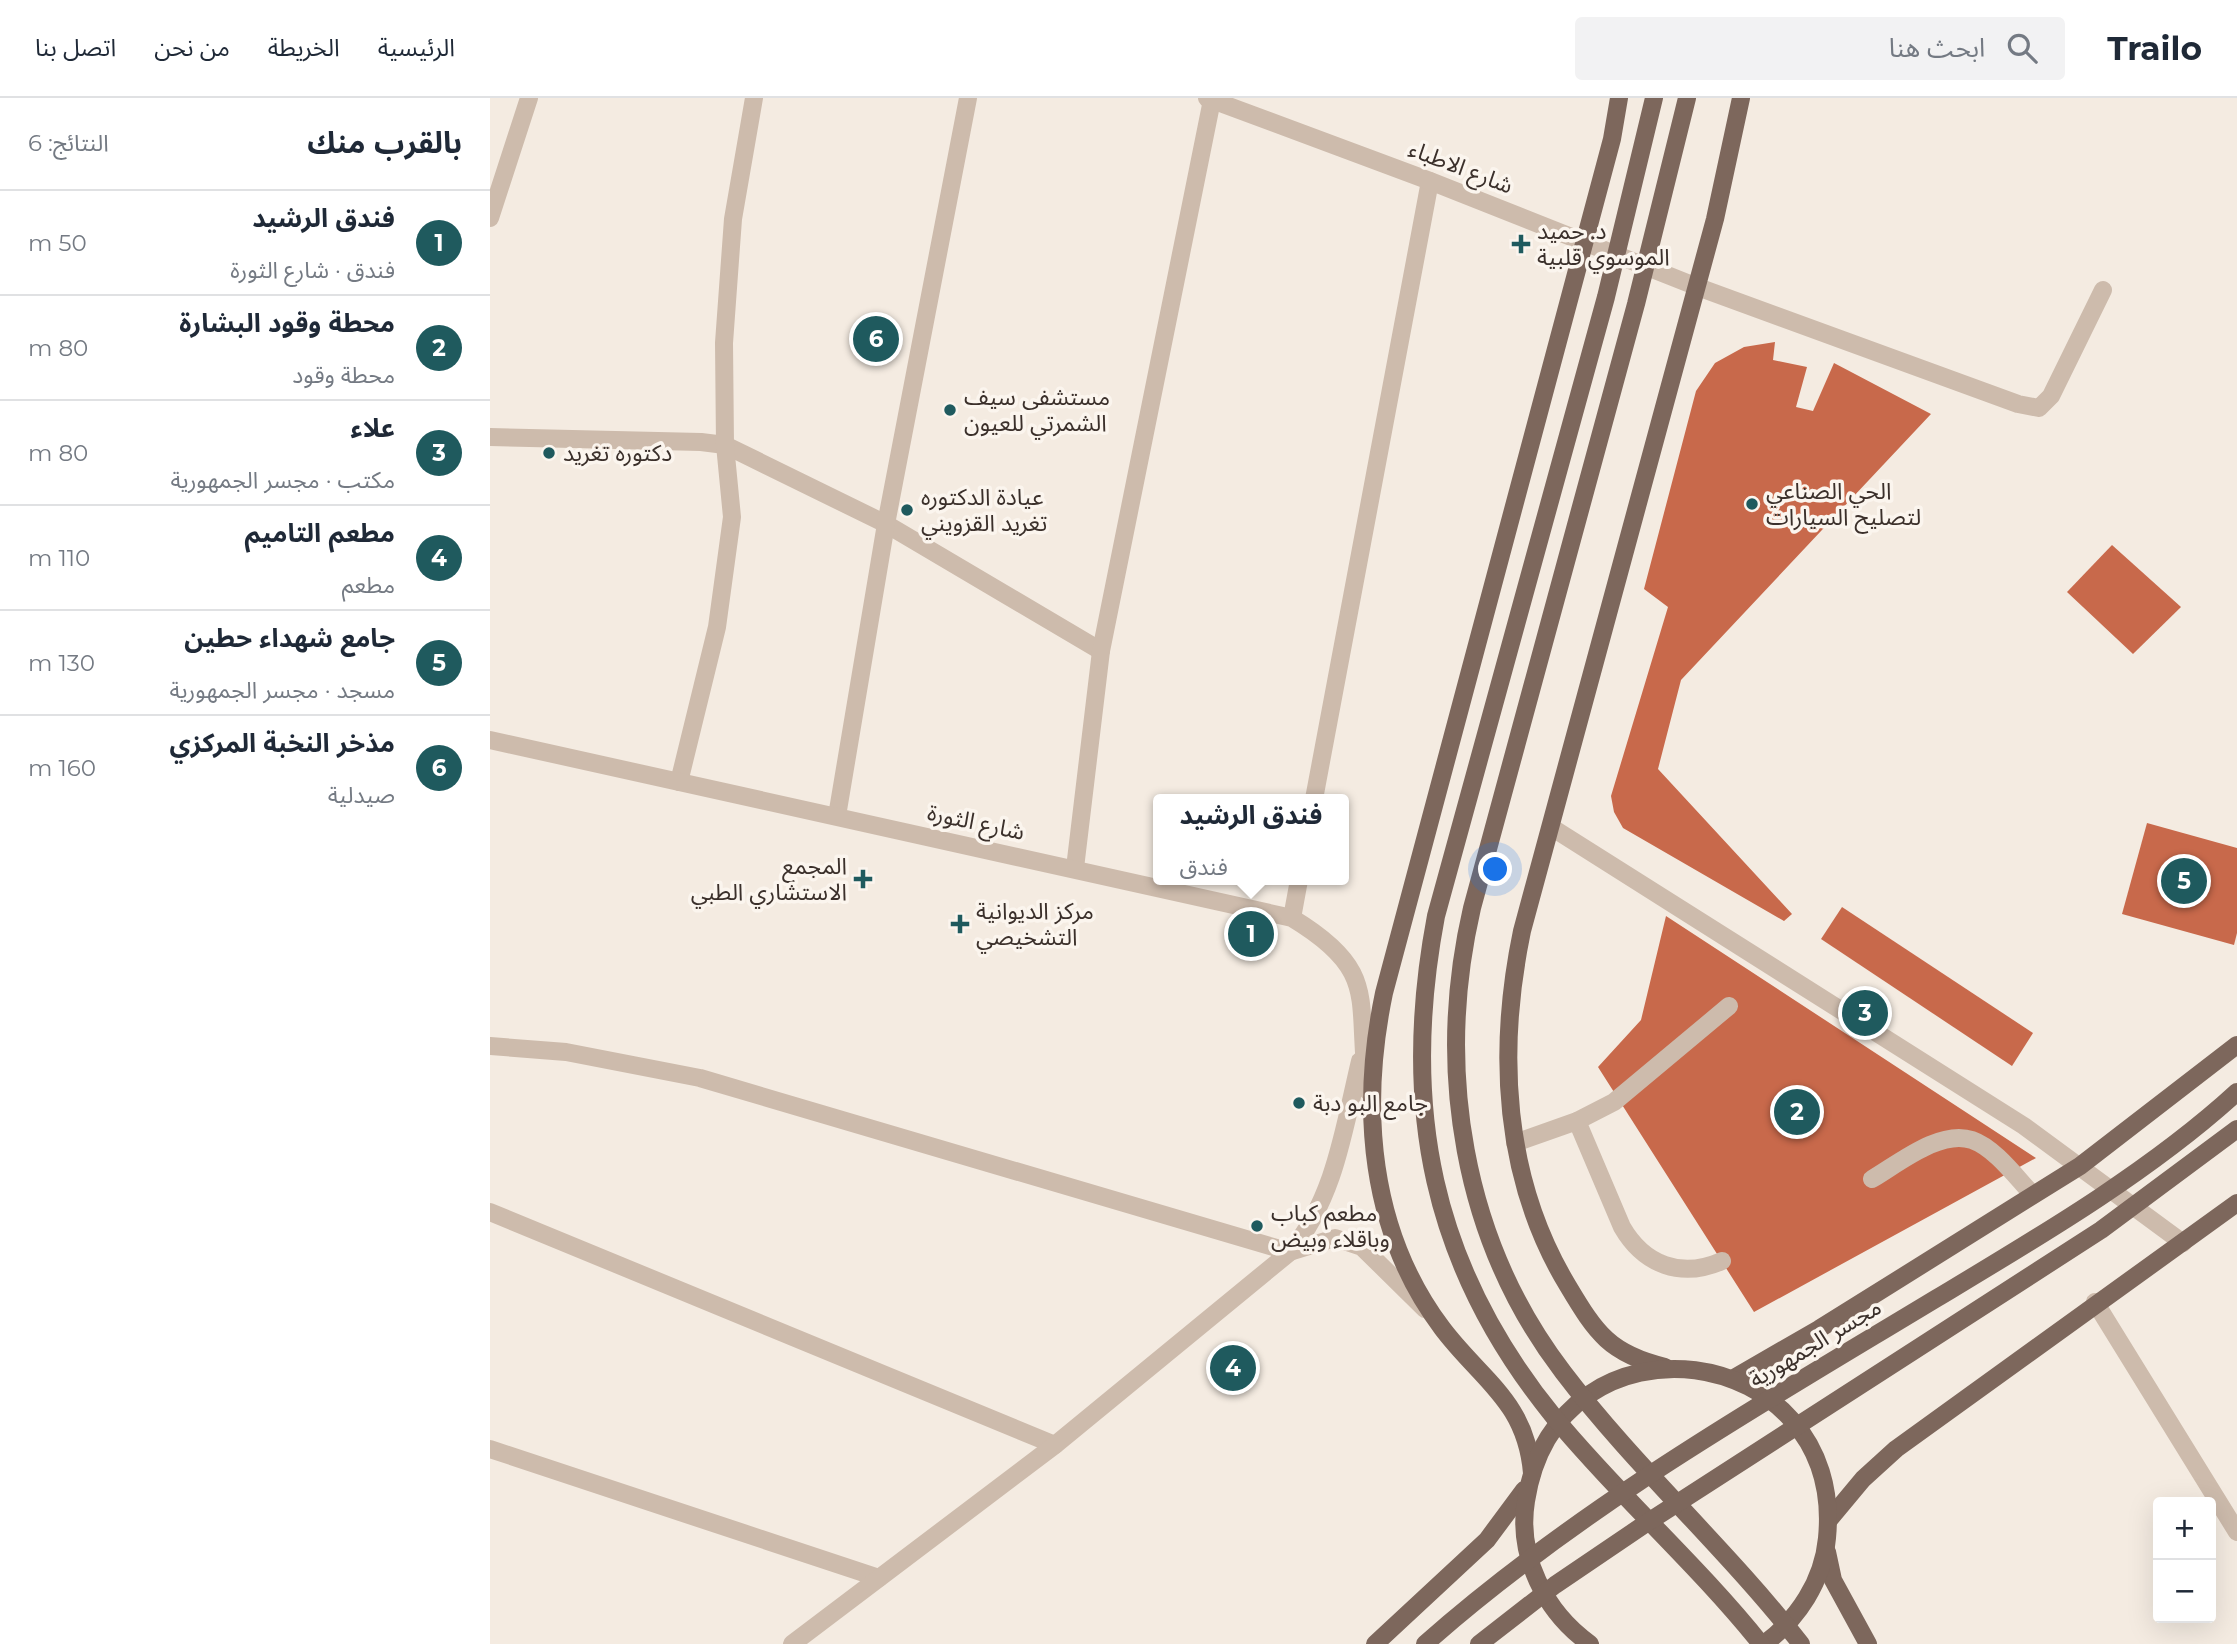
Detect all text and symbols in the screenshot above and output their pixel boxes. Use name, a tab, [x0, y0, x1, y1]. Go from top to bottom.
search box	[1575, 17, 2065, 80]
text: Trailo	[2107, 28, 2202, 68]
icon: search	[2003, 29, 2041, 67]
text: ابحث هنا	[1889, 32, 1985, 64]
text: اتصل بنا	[35, 33, 116, 62]
text: من نحن	[154, 33, 230, 62]
text: الخريطة	[268, 33, 340, 62]
text: الرئيسية	[378, 33, 455, 62]
text: بالقرب منك	[307, 124, 462, 161]
text: النتائج: 6	[28, 129, 109, 157]
street label: شارع الاطباء	[1404, 134, 1517, 202]
text: فندق الرشيد	[252, 202, 395, 234]
place label: د. حميد الموسوي قلبية	[1537, 217, 1670, 274]
text: 50 m	[28, 229, 87, 257]
text: 1	[434, 229, 444, 257]
marker: د. حميد الموسوي قلبية	[1511, 234, 1531, 254]
text: فندق · شارع الثورة	[230, 256, 395, 284]
text: محطة وقود البشارة	[179, 307, 395, 339]
pin: 6	[853, 313, 899, 365]
text: 80 m	[28, 334, 88, 362]
text: 2	[432, 334, 446, 362]
text: محطة وقود	[292, 361, 395, 389]
place label: مستشفى سيف الشمرتي للعيون	[964, 383, 1110, 440]
marker: مستشفى سيف الشمرتي للعيون	[942, 402, 958, 418]
text: علاء	[351, 412, 395, 444]
text: 80 m	[28, 439, 88, 467]
text: 3	[432, 439, 446, 467]
place label: دكتوره تغريد	[563, 439, 672, 467]
marker: دكتوره تغريد	[541, 445, 557, 461]
text: مكتب · مجسر الجمهورية	[171, 466, 395, 494]
place label: الحي الصناعي لتصليح السيارات	[1766, 477, 1921, 534]
place label: عيادة الدكتوره تغريد القزويني	[921, 483, 1048, 540]
marker: الحي الصناعي لتصليح السيارات	[1744, 496, 1760, 512]
marker: عيادة الدكتوره تغريد القزويني	[899, 502, 915, 518]
text: مطعم التاميم	[244, 517, 395, 549]
text: 110 m	[28, 544, 90, 572]
text: 4	[431, 544, 447, 572]
text: مطعم	[342, 571, 395, 599]
text: جامع شهداء حطين	[184, 622, 395, 654]
text: 130 m	[28, 649, 95, 677]
text: 5	[432, 649, 446, 677]
text: مسجد · مجسر الجمهورية	[170, 676, 395, 704]
text: مذخر النخبة المركزي	[169, 727, 395, 759]
text: 160 m	[28, 754, 96, 782]
text: 6	[432, 754, 446, 782]
text: صيدلية	[328, 781, 395, 809]
popup	[1153, 794, 1349, 885]
street label: شارع الثورة	[924, 798, 1027, 849]
text: فندق الرشيد	[1180, 799, 1322, 831]
place label: المجمع الاستشاري الطبي	[691, 852, 847, 909]
your location	[1478, 852, 1512, 886]
text: فندق	[1180, 853, 1228, 881]
pin: 5	[2161, 855, 2207, 907]
marker: المجمع الاستشاري الطبي	[853, 869, 873, 889]
place label: مركز الديوانية التشخيصي	[976, 897, 1094, 954]
pin: 1	[1228, 908, 1274, 960]
marker: مركز الديوانية التشخيصي	[950, 914, 970, 934]
pin: 3	[1842, 987, 1888, 1039]
pin: 2	[1774, 1086, 1820, 1138]
place label: جامع البو دبة	[1313, 1089, 1428, 1120]
marker: جامع البو دبة	[1291, 1095, 1307, 1111]
place label: مطعم كباب وباقلاء وبيض	[1271, 1199, 1390, 1253]
marker: مطعم كباب وباقلاء وبيض	[1249, 1218, 1265, 1234]
street label: مجسر الجمهورية	[1744, 1293, 1886, 1393]
pin: 4	[1210, 1342, 1256, 1394]
map controls	[2153, 1497, 2216, 1623]
button: +	[2153, 1497, 2216, 1560]
button: −	[2153, 1560, 2216, 1623]

